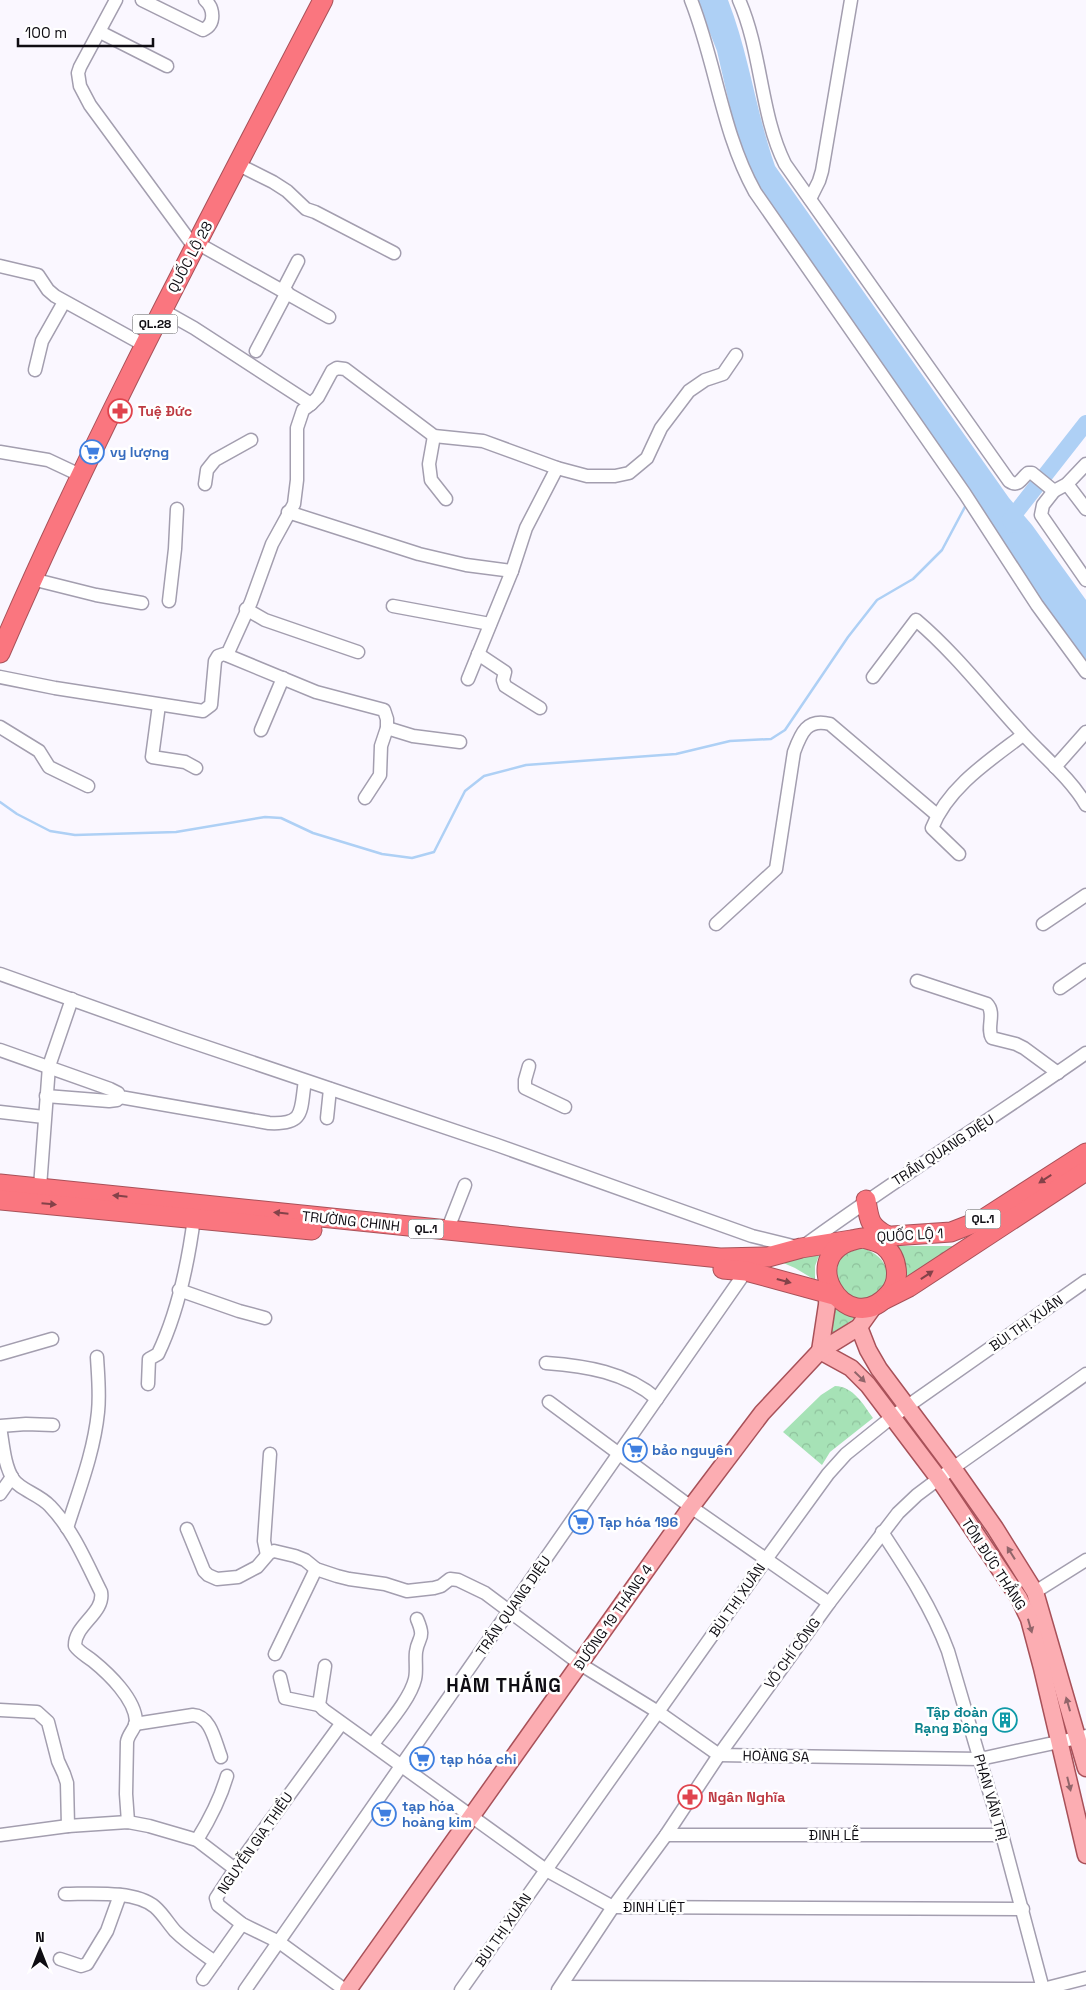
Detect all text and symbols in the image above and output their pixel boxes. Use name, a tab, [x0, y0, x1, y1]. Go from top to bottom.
scale bar	[18, 15, 152, 47]
text: 100 m	[25, 23, 67, 42]
street label: QUỐC LỘ 28	[164, 218, 216, 296]
road number: QL.28	[132, 314, 178, 334]
pharmacy icon: Tuệ Đức	[107, 398, 133, 424]
place label: Tuệ Đức	[138, 402, 192, 420]
supermarket icon: vy lượng	[79, 439, 105, 465]
place label: vy lượng	[110, 443, 169, 461]
street label: TRẦN QUANG DIỆU	[889, 1110, 997, 1190]
one-way arrow	[1038, 1174, 1052, 1184]
one-way arrow	[111, 1192, 127, 1200]
one-way arrow	[41, 1201, 57, 1209]
street label: TRƯỜNG CHINH	[301, 1207, 401, 1235]
one-way arrow	[273, 1209, 289, 1217]
road number: QL.1	[966, 1210, 1000, 1228]
road number: QL.1	[408, 1220, 444, 1238]
street label: QUỐC LỘ 1	[876, 1224, 944, 1246]
one-way arrow	[920, 1271, 933, 1280]
one-way arrow	[777, 1278, 792, 1286]
street label: BÙI THỊ XUÂN	[986, 1291, 1066, 1355]
one-way arrow	[854, 1371, 866, 1383]
supermarket icon: bảo nguyên	[622, 1437, 648, 1463]
place label: bảo nguyên	[652, 1441, 733, 1459]
supermarket icon: Tạp hóa 196	[568, 1509, 594, 1535]
place label: Tạp hóa 196	[598, 1513, 678, 1531]
street label: TÔN ĐỨC THẮNG	[958, 1515, 1030, 1613]
one-way arrow	[1006, 1547, 1015, 1560]
street label: TRẦN QUANG DIỆU	[472, 1552, 554, 1660]
street label: ĐƯỜNG 19 THÁNG 4	[570, 1560, 656, 1673]
street label: BÙI THỊ XUÂN	[705, 1560, 769, 1640]
street label: VÕ CHÍ CÔNG	[760, 1614, 824, 1692]
one-way arrow	[1027, 1619, 1035, 1634]
district label: HÀM THẮNG	[446, 1671, 562, 1698]
one-way arrow	[1063, 1697, 1071, 1712]
place label: Tập đoàn Rạng Đông	[915, 1703, 988, 1737]
building icon: Tập đoàn Rạng Đông	[992, 1707, 1018, 1733]
supermarket icon: tạp hóa chi	[409, 1746, 435, 1772]
street label: HOÀNG SA	[742, 1746, 810, 1766]
place label: tạp hóa chi	[440, 1750, 516, 1768]
street label: PHAN VĂN TRỊ	[970, 1752, 1012, 1842]
one-way arrow	[1065, 1776, 1073, 1791]
pharmacy icon: Ngân Nghĩa	[677, 1784, 703, 1810]
street label: NGUYỄN GIA THIỀU	[212, 1788, 297, 1897]
place label: Ngân Nghĩa	[708, 1788, 785, 1806]
place label: tạp hóa hoàng kim	[402, 1797, 472, 1831]
supermarket icon: tạp hóa hoàng kim	[371, 1801, 397, 1827]
street label: ĐINH LỄ	[809, 1825, 859, 1844]
street label: BÙI THỊ XUÂN	[471, 1890, 535, 1970]
street label: ĐINH LIỆT	[623, 1898, 685, 1916]
north arrow	[15, 1925, 65, 1975]
text: N	[35, 1928, 45, 1946]

